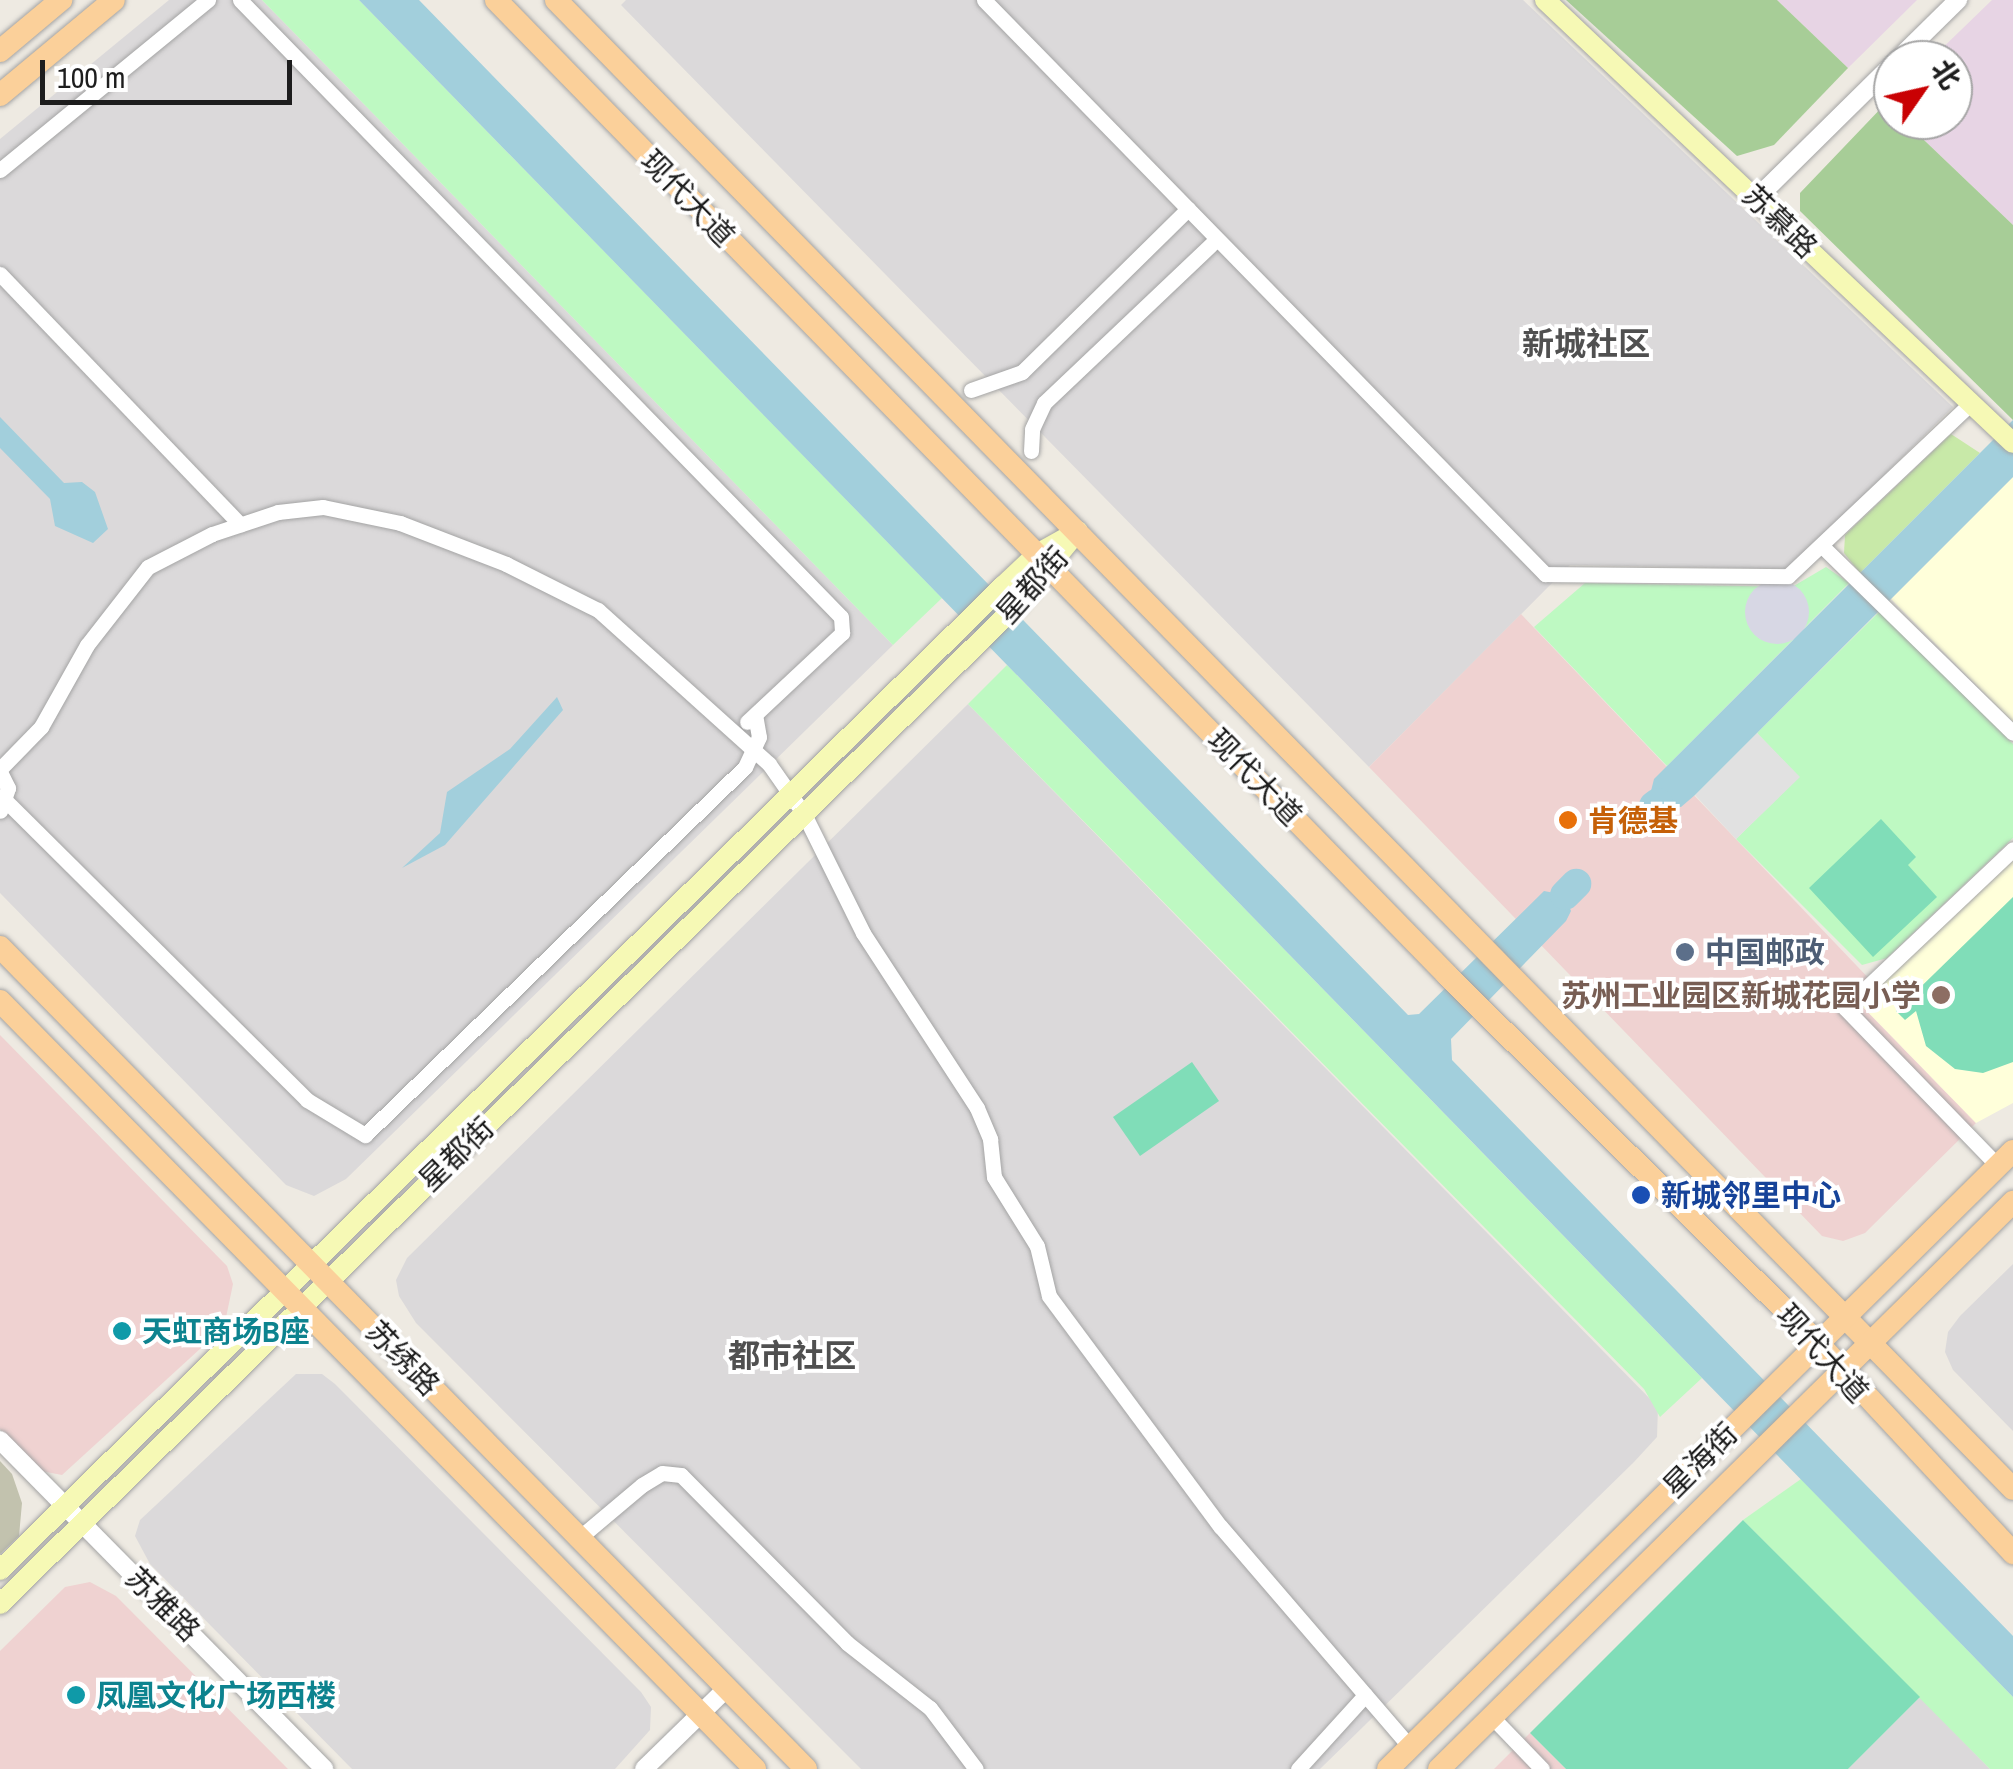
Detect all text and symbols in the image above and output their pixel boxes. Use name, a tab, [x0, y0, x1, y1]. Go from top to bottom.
scale bar	[45, 40, 298, 102]
north arrow	[1873, 40, 1973, 140]
text: 北	[1923, 52, 1970, 97]
text: 100 m	[57, 57, 125, 97]
street label: 现代大道	[633, 142, 743, 254]
street label: 苏慕路	[1735, 177, 1825, 265]
district label: 新城社区	[1522, 325, 1650, 363]
street label: 星都街	[989, 540, 1075, 630]
street label: 现代大道	[1200, 721, 1310, 833]
place label: 肯德基	[1588, 802, 1678, 838]
marker: 肯德基	[1557, 809, 1579, 831]
place label: 中国邮政	[1705, 934, 1825, 970]
marker: 中国邮政	[1674, 941, 1696, 963]
place label: 苏州工业园区新城花园小学	[1561, 977, 1921, 1013]
marker: 苏州工业园区新城花园小学	[1930, 984, 1952, 1006]
street label: 星都街	[411, 1110, 501, 1198]
place label: 新城邻里中心	[1661, 1177, 1841, 1213]
marker: 新城邻里中心	[1630, 1184, 1652, 1206]
street label: 现代大道	[1769, 1296, 1877, 1410]
place label: 天虹商场B座	[142, 1313, 310, 1349]
street label: 苏绣路	[359, 1313, 447, 1403]
marker: 天虹商场B座	[111, 1320, 133, 1342]
district label: 都市社区	[728, 1337, 856, 1375]
street label: 星海街	[1655, 1415, 1745, 1505]
street label: 苏雅路	[118, 1559, 208, 1649]
place label: 凤凰文化广场西楼	[96, 1677, 336, 1713]
marker: 凤凰文化广场西楼	[65, 1684, 87, 1706]

